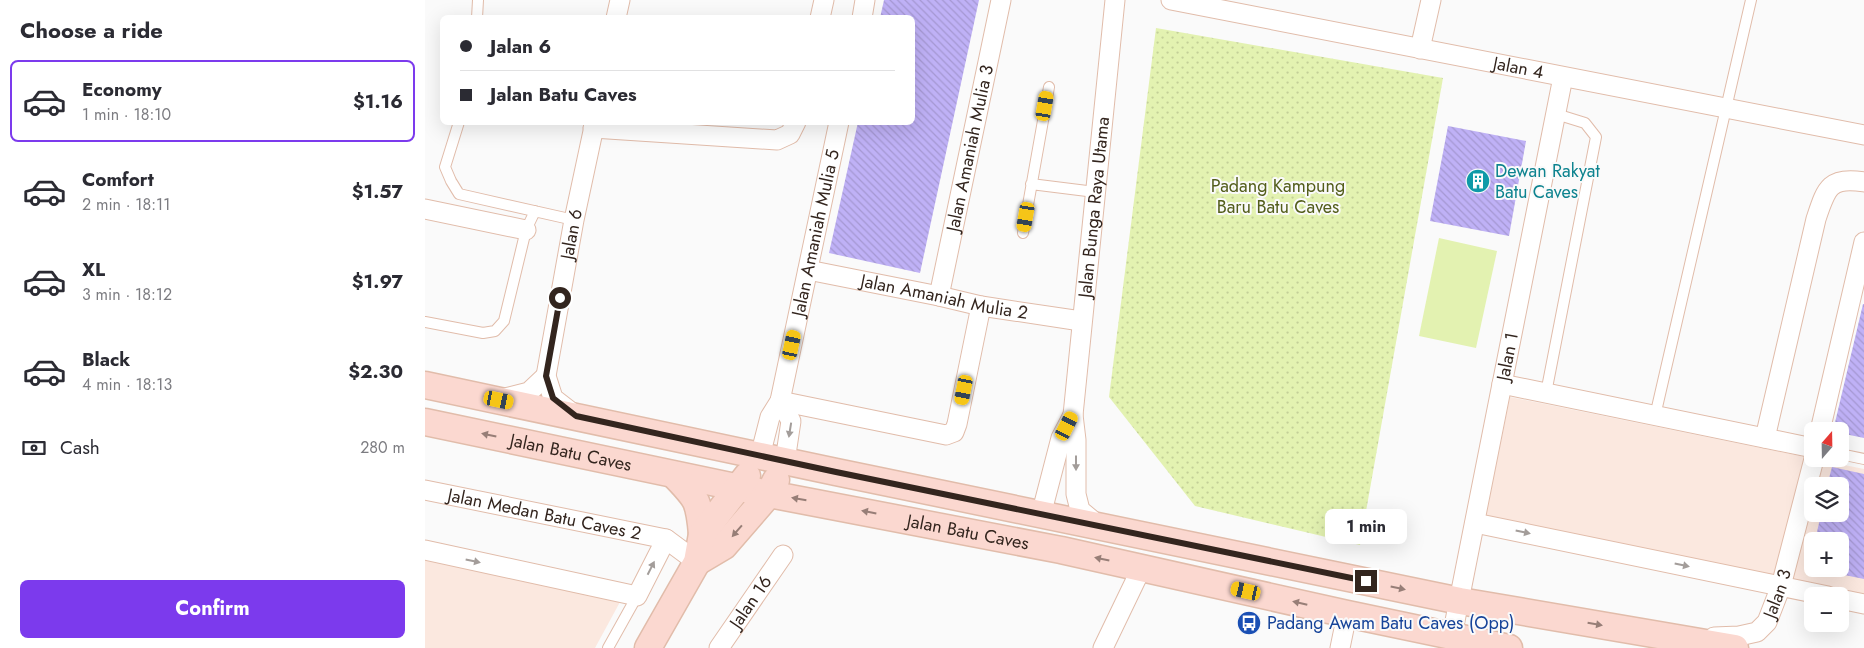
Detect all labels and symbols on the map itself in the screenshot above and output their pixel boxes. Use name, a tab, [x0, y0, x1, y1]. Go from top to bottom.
street label: Jalan 4	[1489, 50, 1546, 85]
street label: Jalan Amaniah Mulia 3	[939, 62, 1000, 236]
car	[1035, 90, 1054, 122]
street label: Jalan Bunga Raya Utama	[1072, 115, 1116, 301]
street label: Jalan Amaniah Mulia 5	[785, 147, 846, 321]
place label: Dewan Rakyat Batu Caves	[1495, 158, 1600, 205]
building icon: Dewan Rakyat Batu Caves	[1465, 168, 1491, 194]
park label: Padang Kampung Baru Batu Caves	[1211, 173, 1345, 220]
car	[1016, 201, 1035, 233]
street label: Jalan 6	[554, 206, 589, 264]
street label: Jalan Amaniah Mulia 2	[856, 267, 1030, 326]
route start	[549, 287, 571, 309]
car	[781, 329, 802, 361]
street label: Jalan 1	[1490, 330, 1525, 385]
car	[953, 374, 974, 406]
car	[482, 390, 515, 410]
car	[1053, 409, 1080, 443]
one-way arrow	[785, 422, 793, 438]
north arrow	[1804, 422, 1849, 468]
street label: Jalan Batu Caves	[506, 427, 634, 478]
one-way arrow	[482, 431, 497, 439]
one-way arrow	[1072, 456, 1080, 472]
street label: Jalan Medan Batu Caves 2	[443, 482, 644, 547]
one-way arrow	[791, 495, 807, 503]
street label: Jalan Batu Caves	[903, 507, 1031, 557]
one-way arrow	[861, 508, 876, 516]
callout: 1 min	[1325, 508, 1407, 544]
one-way arrow	[731, 524, 743, 536]
one-way arrow	[1515, 529, 1531, 537]
one-way arrow	[1093, 554, 1109, 562]
one-way arrow	[465, 557, 480, 565]
one-way arrow	[647, 561, 655, 575]
one-way arrow	[1674, 562, 1690, 570]
street label: Jalan 3	[1756, 566, 1798, 624]
street label: Jalan 16	[722, 570, 778, 635]
route end	[1355, 570, 1377, 592]
car	[1229, 580, 1262, 602]
one-way arrow	[1390, 584, 1405, 592]
one-way arrow	[1291, 599, 1307, 607]
bus stop icon: Padang Awam Batu Caves (Opp)	[1236, 610, 1262, 636]
place label: Padang Awam Batu Caves (Opp)	[1267, 610, 1515, 636]
one-way arrow	[1587, 621, 1603, 629]

